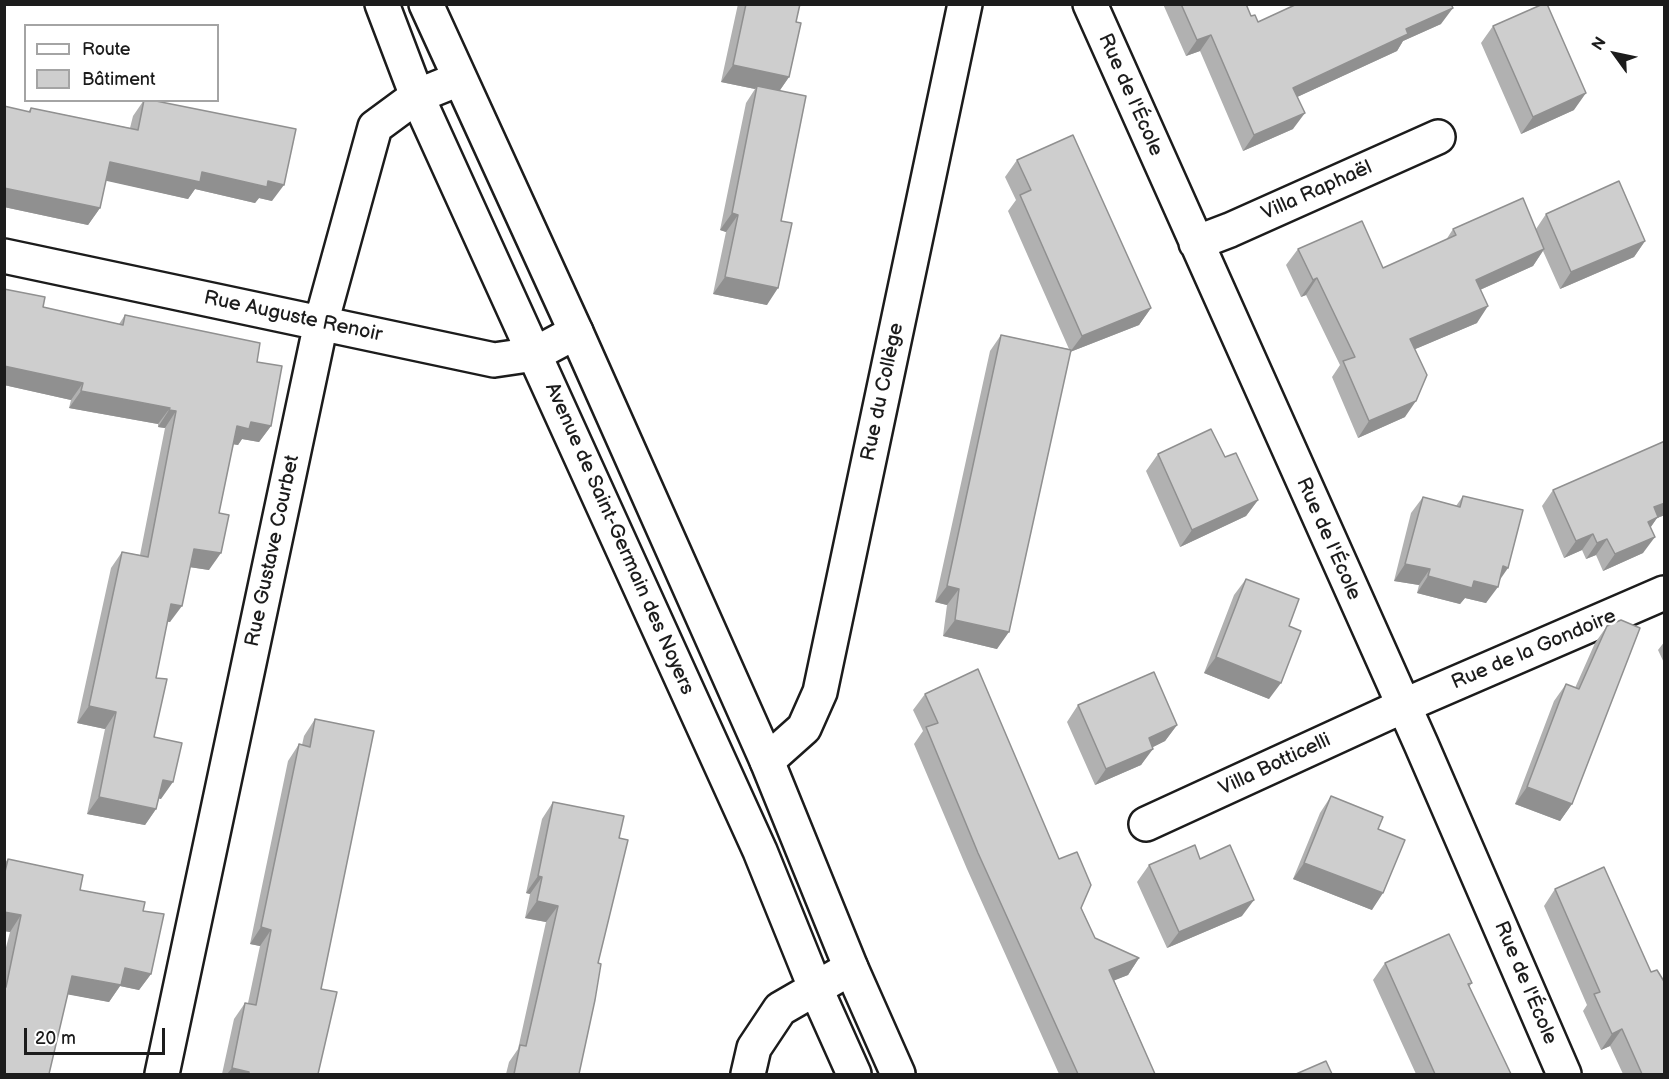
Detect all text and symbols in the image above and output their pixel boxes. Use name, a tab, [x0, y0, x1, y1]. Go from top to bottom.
legend	[24, 24, 219, 102]
north arrow	[1585, 24, 1645, 84]
street label: Rue de l'École	[1092, 30, 1168, 160]
text: N	[1588, 34, 1611, 54]
text: Route	[82, 39, 131, 60]
text: Bâtiment	[82, 69, 156, 90]
street label: Villa Raphaël	[1258, 156, 1376, 226]
street label: Rue Auguste Renoir	[202, 286, 384, 348]
street label: Rue du Collège	[857, 321, 909, 463]
street label: Avenue de Saint-Germain des Noyers	[539, 379, 699, 699]
street label: Rue Gustave Courbet	[241, 453, 305, 649]
street label: Rue de l'École	[1290, 474, 1366, 604]
street label: Rue de la Gondoire	[1448, 605, 1620, 695]
street label: Villa Botticelli	[1215, 729, 1335, 801]
street label: Rue de l'École	[1488, 918, 1562, 1048]
scale bar	[27, 1016, 168, 1054]
text: 20 m	[35, 1028, 76, 1049]

